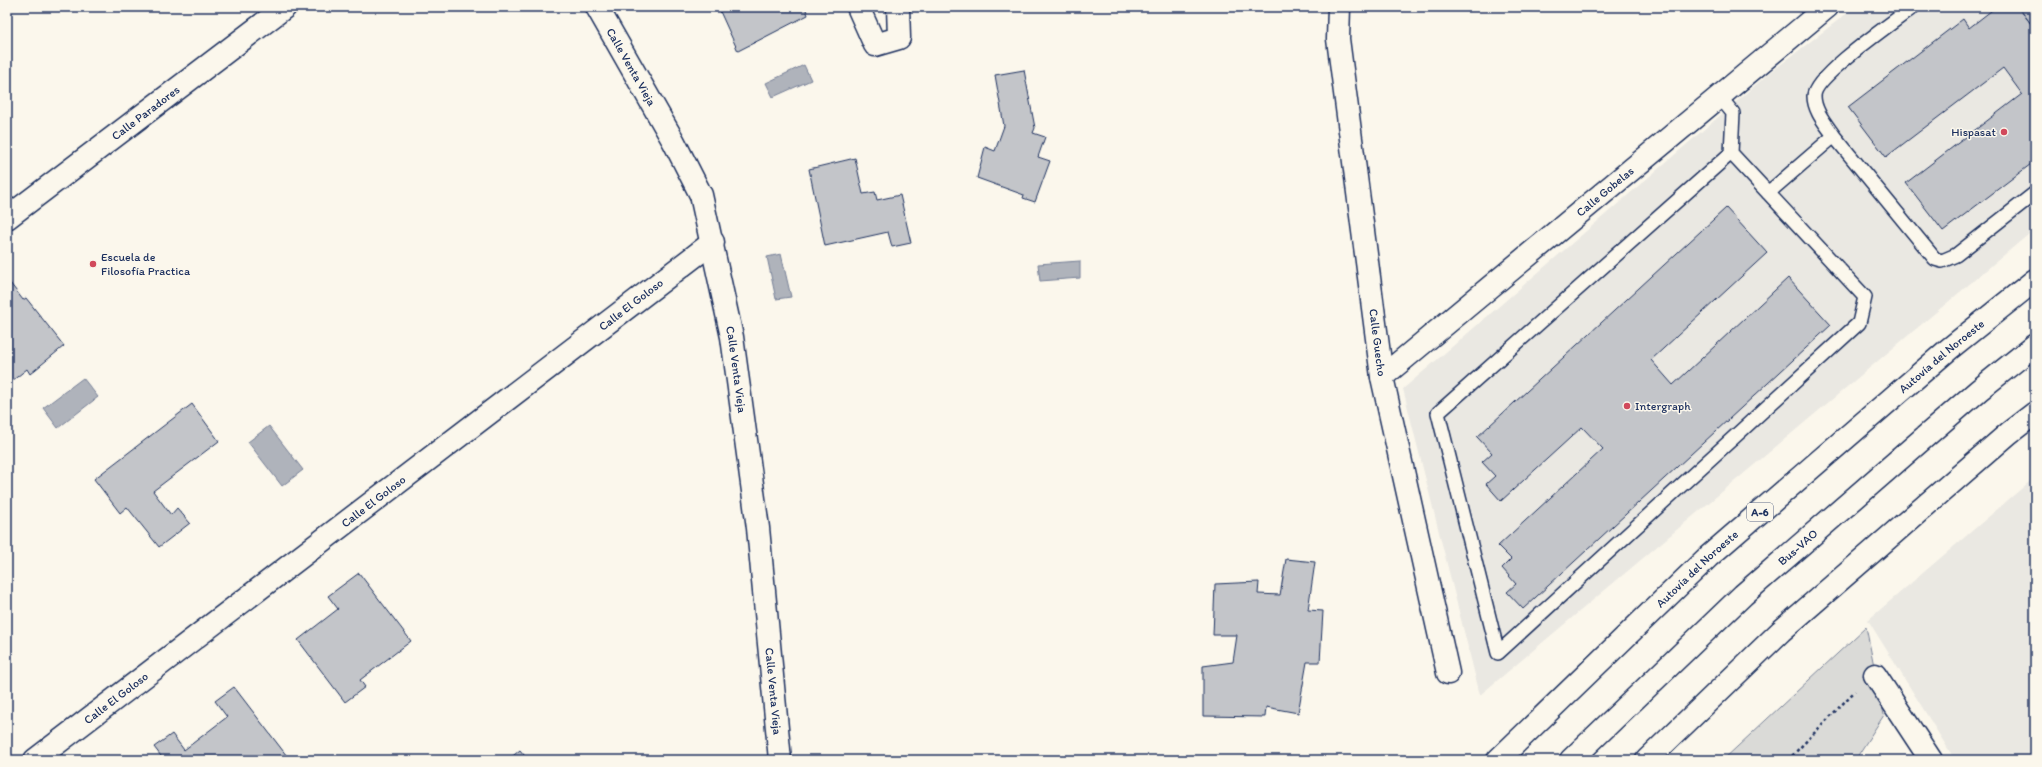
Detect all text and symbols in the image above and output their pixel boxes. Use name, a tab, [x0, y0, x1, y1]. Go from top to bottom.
street label: Calle Venta Vieja	[603, 25, 659, 109]
street label: Calle Paradores	[109, 83, 182, 143]
place label: Hispasat	[1951, 125, 1996, 139]
marker: Hispasat	[1999, 127, 2009, 137]
street label: Calle Gobelas	[1573, 164, 1636, 219]
place label: Escuela de Filosofía Practica	[101, 250, 191, 278]
marker: Escuela de Filosofía Practica	[88, 259, 98, 269]
street label: Calle El Goloso	[596, 276, 666, 334]
street label: Calle Guecho	[1366, 308, 1389, 377]
street label: Autovía del Noroeste	[1896, 316, 1987, 396]
street label: Calle Venta Vieja	[723, 325, 749, 415]
place label: Intergraph	[1635, 399, 1691, 413]
marker: Intergraph	[1622, 401, 1632, 411]
street label: Calle El Goloso	[339, 472, 408, 530]
road number: A-6	[1747, 503, 1773, 521]
street label: Bus-VAO	[1775, 526, 1821, 568]
street label: Autovía del Noroeste	[1653, 527, 1741, 610]
street label: Calle Venta Vieja	[762, 647, 785, 736]
street label: Calle El Goloso	[81, 669, 151, 727]

